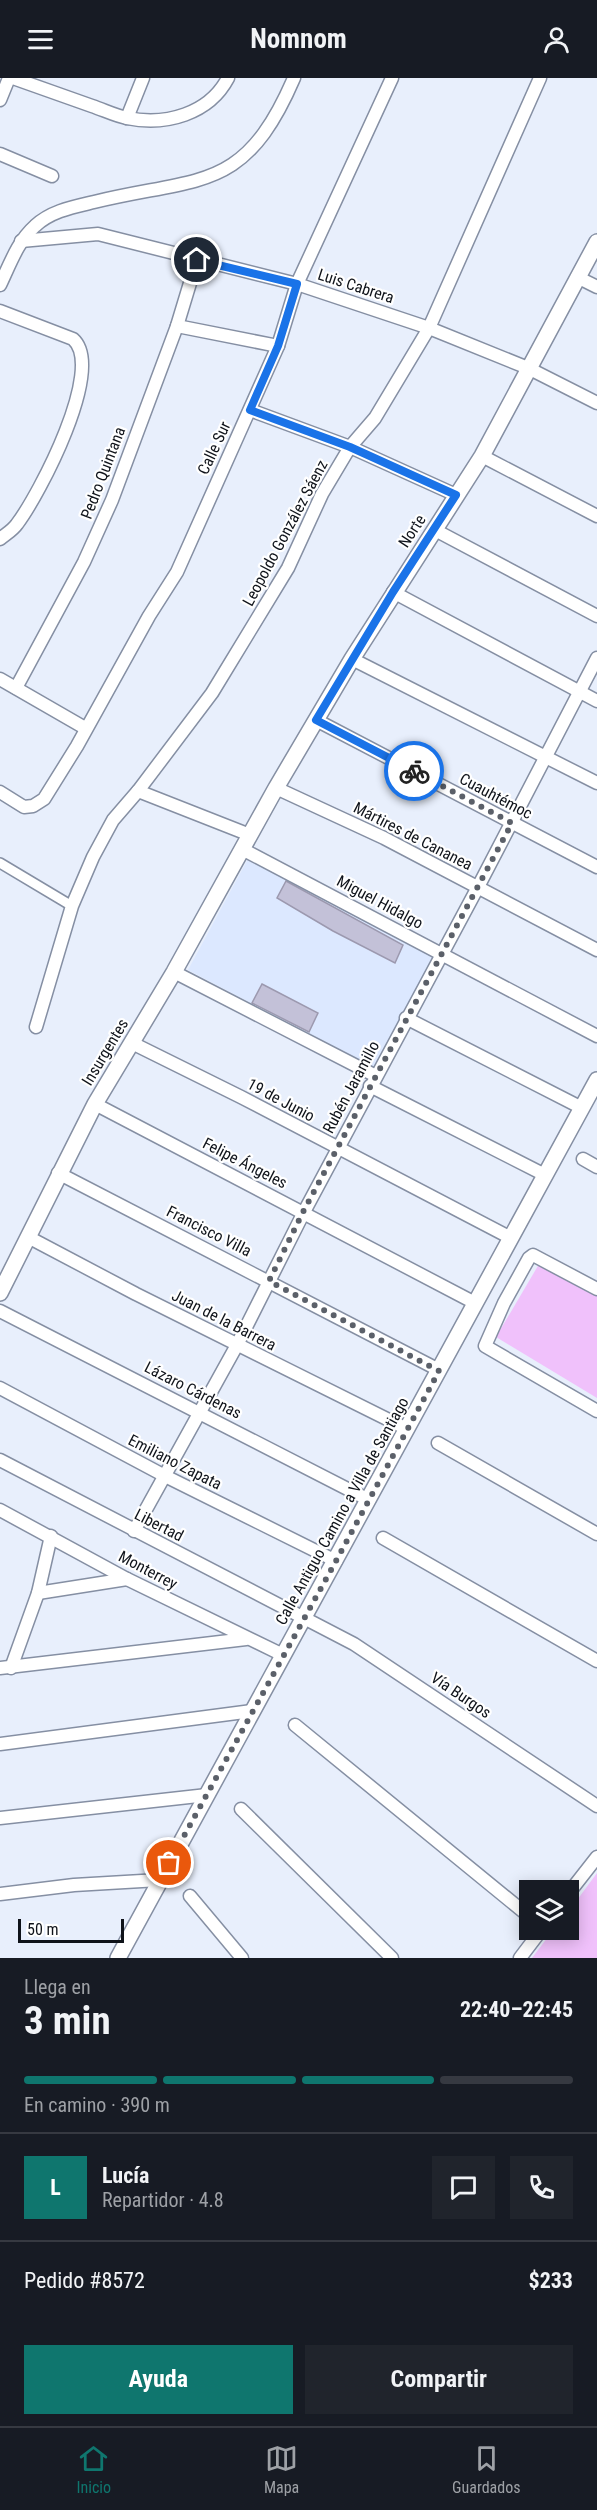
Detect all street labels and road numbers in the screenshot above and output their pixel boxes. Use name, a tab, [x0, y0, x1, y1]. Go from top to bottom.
street label: Luis Cabrera	[316, 265, 396, 307]
street label: Calle Sur	[194, 418, 235, 477]
street label: Pedro Quintana	[77, 424, 129, 522]
street label: Leopoldo González Sáenz	[238, 457, 332, 609]
street label: Norte	[394, 511, 430, 551]
street label: Cuauhtémoc	[456, 769, 536, 823]
street label: Mártires de Cananea	[350, 798, 476, 874]
street label: Miguel Hidalgo	[334, 871, 426, 933]
street label: Insurgentes	[78, 1015, 132, 1089]
street label: Rubén Jaramillo	[319, 1038, 383, 1136]
street label: 19 de Junio	[244, 1074, 318, 1126]
street label: Felipe Ángeles	[200, 1134, 290, 1192]
street label: Francisco Villa	[163, 1202, 255, 1260]
street label: Juan de la Barrera	[169, 1286, 279, 1354]
street label: Lázaro Cárdenas	[141, 1357, 245, 1423]
street label: Calle Antiguo Camino a Villa de Santiago	[271, 1394, 413, 1628]
street label: Emiliano Zapata	[125, 1430, 225, 1494]
street label: Libertad	[131, 1505, 187, 1545]
street label: Monterrey	[115, 1547, 181, 1594]
street label: Vía Burgos	[427, 1668, 495, 1722]

